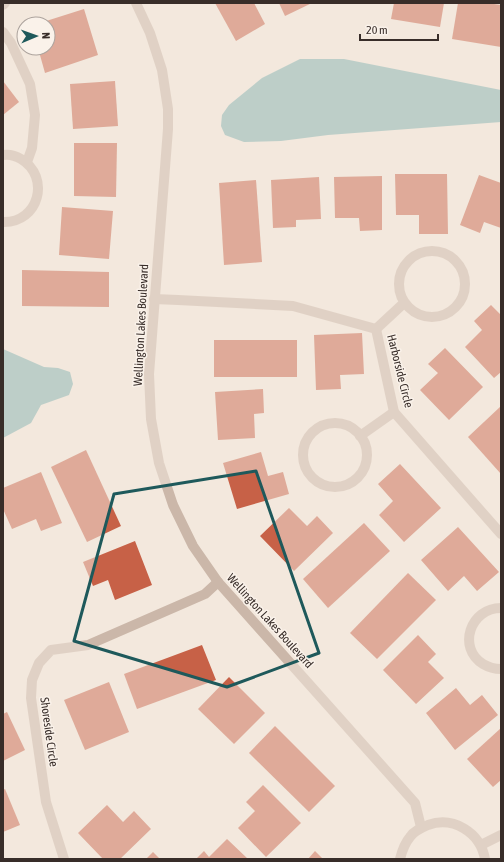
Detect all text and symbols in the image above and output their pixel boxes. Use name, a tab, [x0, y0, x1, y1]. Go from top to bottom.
north arrow	[16, 16, 56, 56]
scale bar	[360, 16, 438, 42]
text: 20 m	[366, 23, 388, 37]
text: N	[40, 32, 52, 39]
street label: Wellington Lakes Boulevard	[131, 264, 151, 386]
street label: Harborside Circle	[384, 333, 416, 409]
street label: Wellington Lakes Boulevard	[224, 571, 316, 671]
street label: Shoreside Circle	[37, 696, 61, 768]

